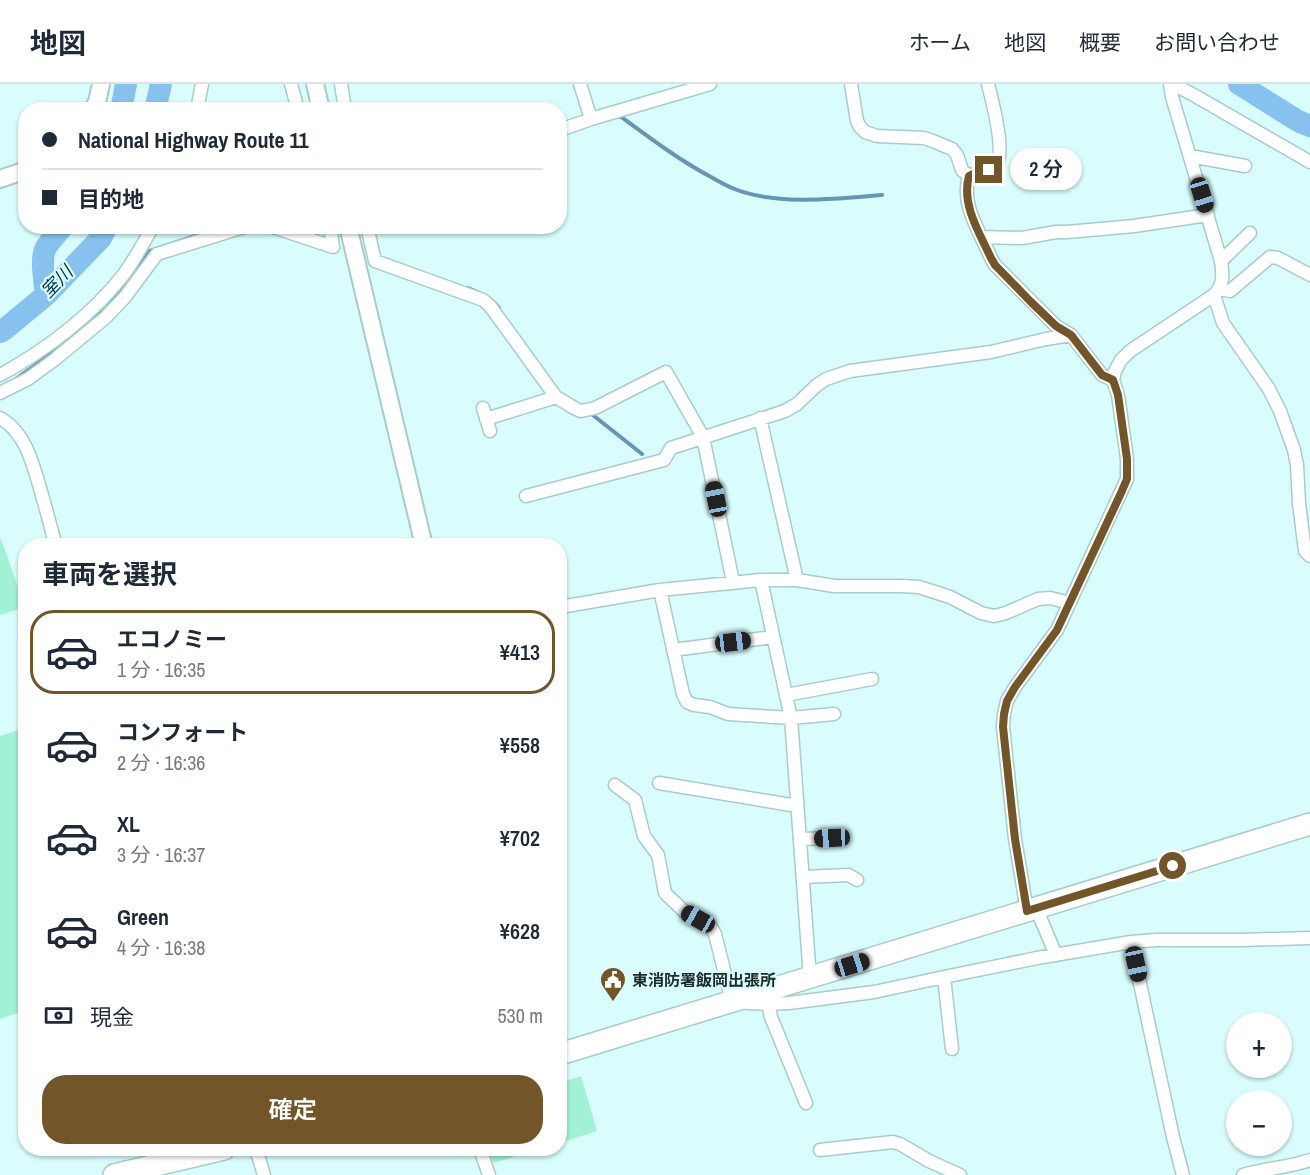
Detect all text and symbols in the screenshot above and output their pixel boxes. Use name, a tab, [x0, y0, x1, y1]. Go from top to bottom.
text: 地図	[30, 24, 86, 62]
text: ホーム	[909, 28, 971, 57]
text: 地図	[1004, 28, 1046, 57]
text: 概要	[1079, 28, 1121, 57]
text: お問い合わせ	[1154, 28, 1280, 57]
text: National Highway Route 11	[78, 125, 309, 155]
callout: 2 分	[1010, 149, 1082, 191]
text: 2 分	[1029, 155, 1063, 182]
route end	[975, 156, 1002, 183]
car	[1188, 175, 1216, 215]
text: 目的地	[78, 184, 144, 214]
water label: 室川	[35, 259, 80, 303]
car	[704, 480, 728, 518]
text: 車両を選択	[42, 556, 177, 592]
text: エコノミー	[117, 624, 227, 654]
icon: car	[45, 625, 99, 679]
car	[714, 631, 752, 653]
text: ¥413	[500, 637, 540, 667]
text: 1 分 · 16:35	[117, 656, 205, 683]
text: コンフォート	[117, 717, 248, 747]
icon: car	[45, 718, 99, 772]
text: ¥558	[500, 730, 540, 760]
text: 2 分 · 16:36	[117, 749, 205, 776]
text: XL	[117, 809, 140, 839]
icon: car	[45, 811, 99, 865]
text: ¥702	[500, 823, 540, 853]
car	[814, 828, 850, 848]
text: 3 分 · 16:37	[117, 841, 205, 868]
route start	[1159, 852, 1186, 879]
text: Green	[117, 902, 169, 932]
car	[678, 902, 718, 936]
icon: car	[45, 904, 99, 958]
text: ¥628	[500, 916, 540, 946]
text: 4 分 · 16:38	[117, 934, 205, 961]
car	[1123, 945, 1149, 983]
car	[832, 951, 872, 979]
public building icon: 東消防署飯岡出張所	[598, 965, 628, 1003]
place label: 東消防署飯岡出張所	[632, 969, 776, 991]
icon: cash	[42, 999, 75, 1032]
text: 現金	[90, 1002, 134, 1032]
text: 530 m	[497, 1002, 543, 1029]
map controls	[1226, 1012, 1292, 1156]
button: +	[1226, 1012, 1292, 1078]
button: 確定	[42, 1075, 543, 1144]
button: −	[1226, 1090, 1292, 1156]

